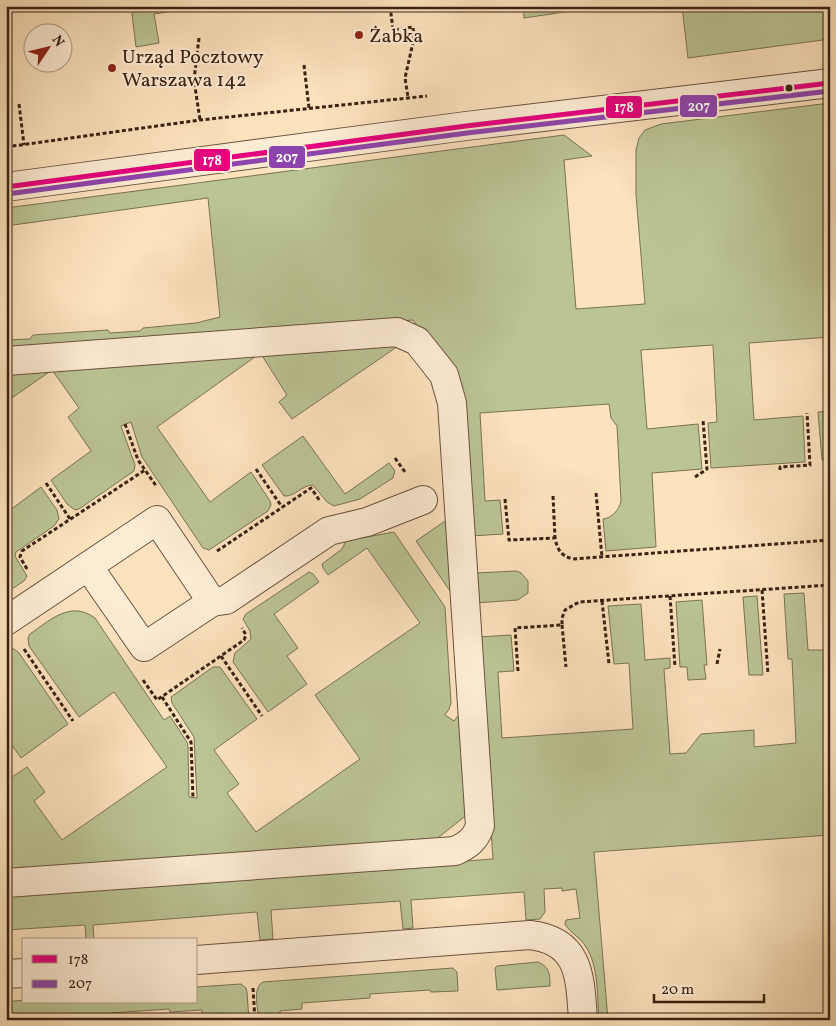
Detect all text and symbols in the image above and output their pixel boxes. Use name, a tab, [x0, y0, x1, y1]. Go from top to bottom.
north arrow	[22, 22, 72, 72]
place label: Żabka	[369, 23, 423, 51]
marker: Żabka	[353, 29, 365, 41]
text: N	[47, 32, 68, 51]
place label: Urząd Pocztowy Warszawa 142	[122, 44, 264, 95]
marker: Urząd Pocztowy Warszawa 142	[106, 62, 118, 74]
unlabelled marker	[784, 83, 794, 93]
line badge: 207	[679, 94, 718, 118]
line badge: 178	[605, 95, 643, 119]
text: 207	[688, 98, 711, 117]
text: 178	[614, 99, 634, 118]
line badge: 207	[268, 145, 306, 169]
line badge: 178	[193, 148, 231, 172]
text: 207	[276, 149, 299, 168]
text: 178	[202, 152, 222, 171]
legend	[22, 938, 198, 1004]
text: 178	[68, 950, 88, 971]
scale bar	[654, 971, 764, 1003]
text: 207	[68, 974, 92, 995]
text: 20 m	[661, 980, 694, 1001]

